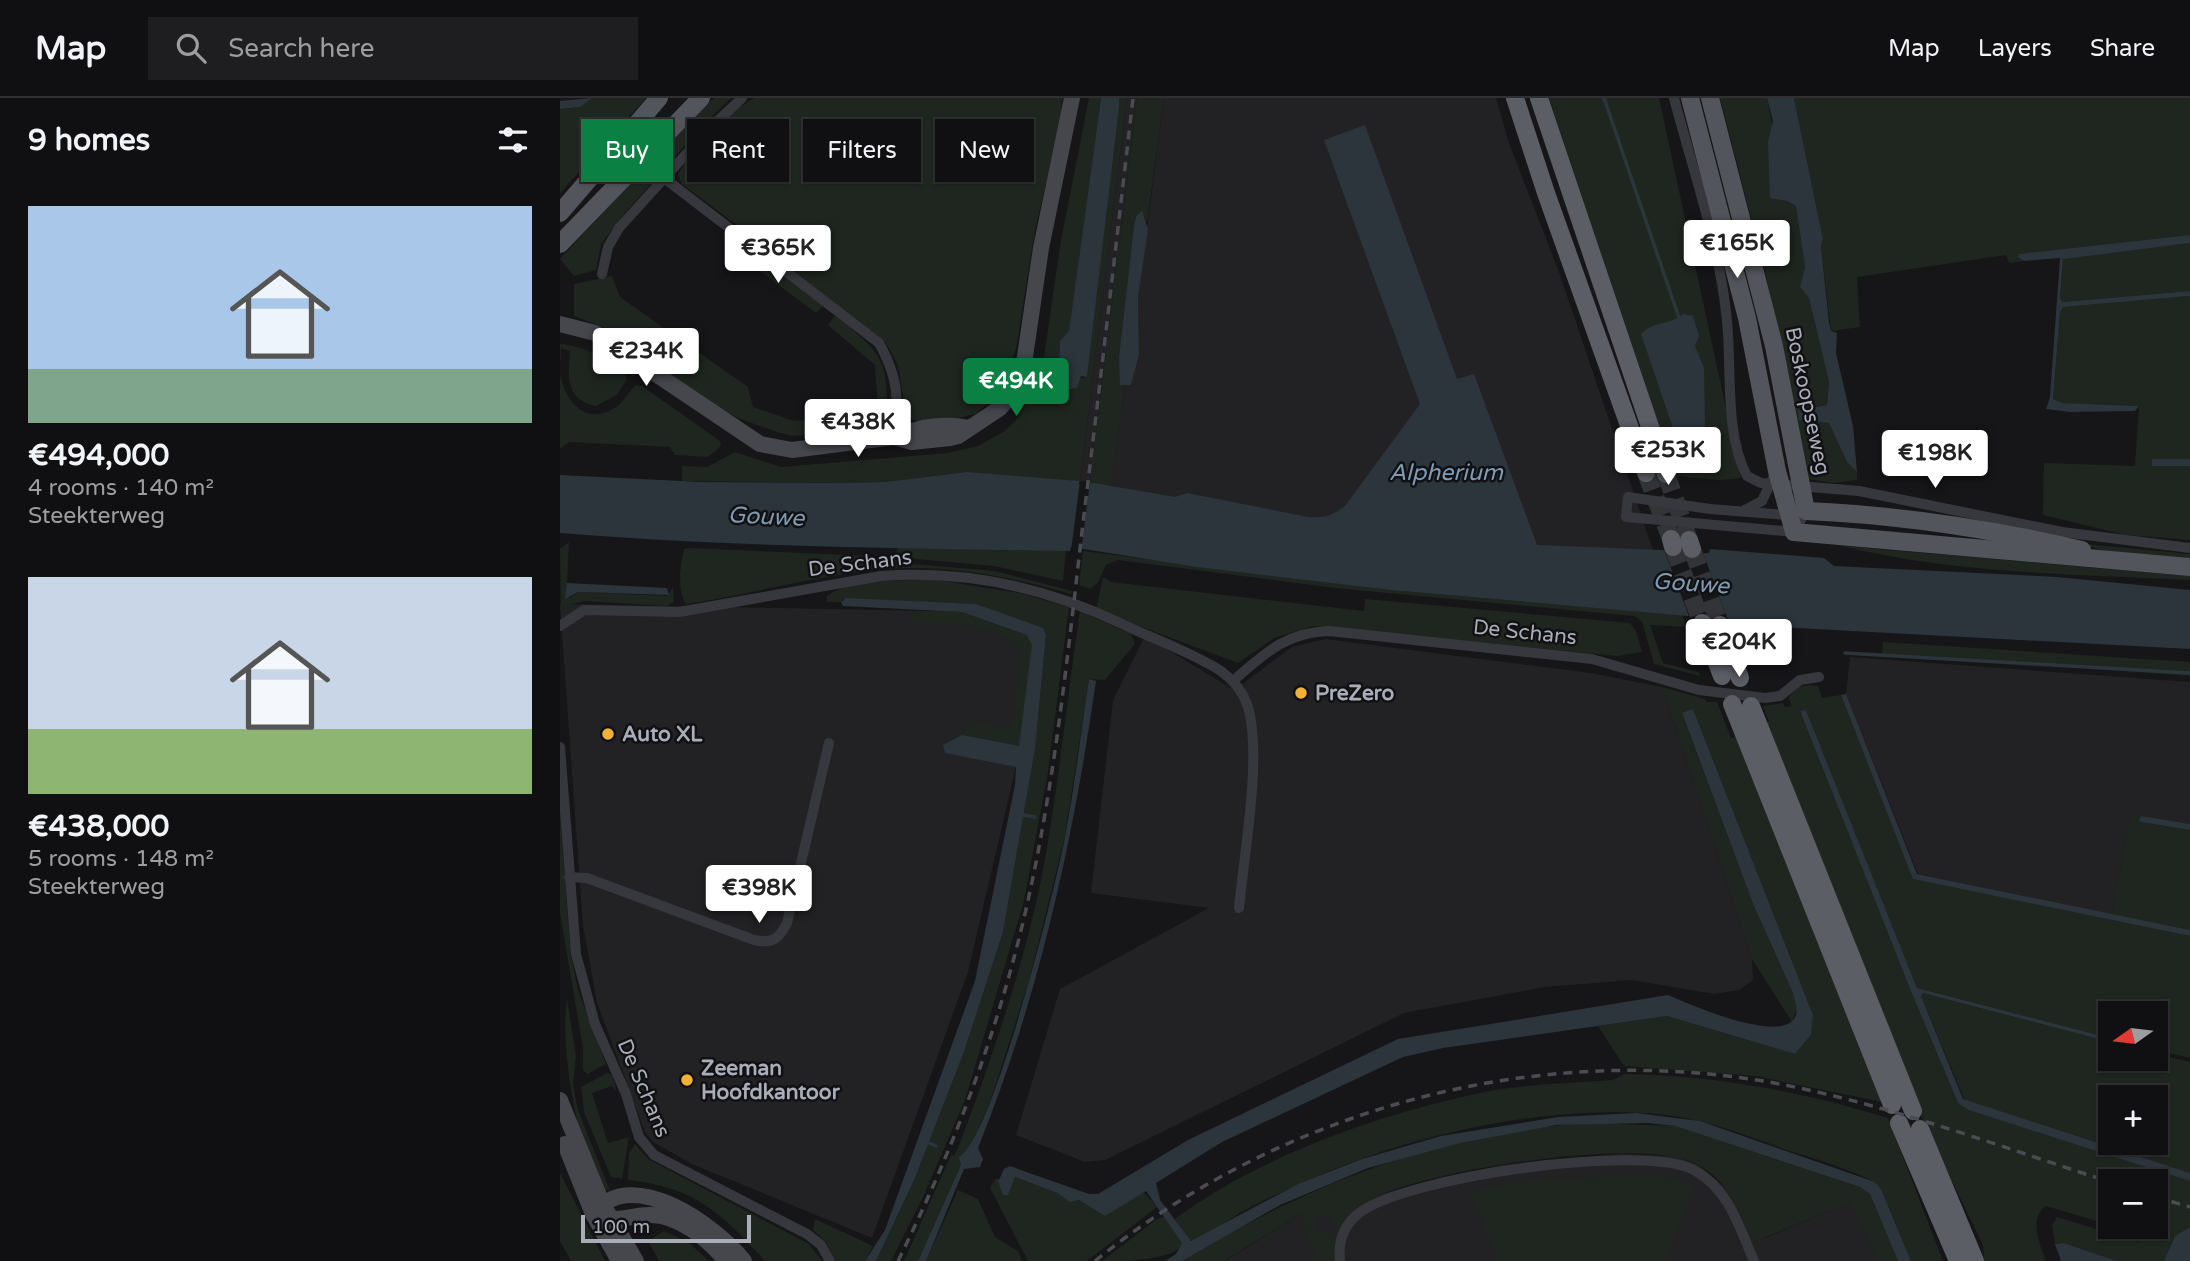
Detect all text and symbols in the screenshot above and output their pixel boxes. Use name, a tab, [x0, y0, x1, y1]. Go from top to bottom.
search box	[148, 17, 638, 80]
text: Map	[35, 29, 106, 68]
icon: search	[172, 29, 210, 67]
text: Search here	[228, 33, 374, 64]
text: Map	[1888, 34, 1940, 63]
text: Layers	[1978, 34, 2052, 63]
text: Share	[2090, 34, 2155, 63]
chip: Buy	[581, 119, 673, 182]
chip: Rent	[687, 119, 789, 182]
chip: Filters	[803, 119, 921, 182]
chip: New	[935, 119, 1034, 182]
icon: filters	[494, 121, 532, 159]
text: 9 homes	[28, 122, 150, 159]
pin: €165K	[1688, 220, 1786, 280]
pin: €365K	[729, 226, 827, 285]
text: €165K	[1700, 229, 1774, 257]
text: €365K	[741, 234, 815, 262]
icon: home	[217, 251, 343, 377]
street label: Boskoopseweg	[1780, 325, 1835, 477]
pin: €234K	[597, 328, 695, 388]
text: €234K	[609, 337, 683, 365]
pin: €494K	[967, 358, 1065, 418]
text: €494K	[979, 367, 1053, 395]
pin: €438K	[809, 400, 907, 459]
text: €438K	[821, 408, 895, 436]
pin: €253K	[1619, 428, 1717, 487]
pin: €198K	[1886, 430, 1984, 490]
text: €253K	[1631, 436, 1705, 464]
text: €494,000	[28, 437, 169, 474]
text: €198K	[1898, 439, 1972, 467]
water label: Alpherium	[1389, 459, 1504, 487]
text: 4 rooms · 140 m²	[28, 474, 214, 502]
water label: Gouwe	[727, 501, 807, 533]
text: Steekterweg	[28, 502, 165, 530]
street label: De Schans	[807, 545, 913, 582]
water label: Gouwe	[1652, 567, 1732, 601]
street label: De Schans	[1472, 615, 1578, 650]
pin: €204K	[1690, 620, 1788, 679]
icon: home	[217, 622, 343, 748]
text: €204K	[1702, 628, 1776, 656]
place label: PreZero	[1315, 681, 1395, 706]
marker: PreZero	[1293, 685, 1309, 701]
place label: Auto XL	[622, 722, 703, 747]
marker: Auto XL	[600, 726, 616, 742]
text: €438,000	[28, 808, 169, 845]
text: 5 rooms · 148 m²	[28, 845, 214, 873]
pin: €398K	[710, 866, 808, 925]
text: Steekterweg	[28, 873, 165, 901]
text: €398K	[722, 874, 796, 902]
north arrow	[2098, 1001, 2168, 1071]
map controls	[2098, 1001, 2168, 1239]
street label: De Schans	[612, 1035, 675, 1141]
place label: Zeeman Hoofdkantoor	[701, 1056, 841, 1105]
marker: Zeeman Hoofdkantoor	[679, 1072, 695, 1088]
button: +	[2098, 1085, 2168, 1155]
button: −	[2098, 1169, 2168, 1239]
scale bar	[581, 1212, 751, 1244]
text: 100 m	[592, 1216, 650, 1238]

